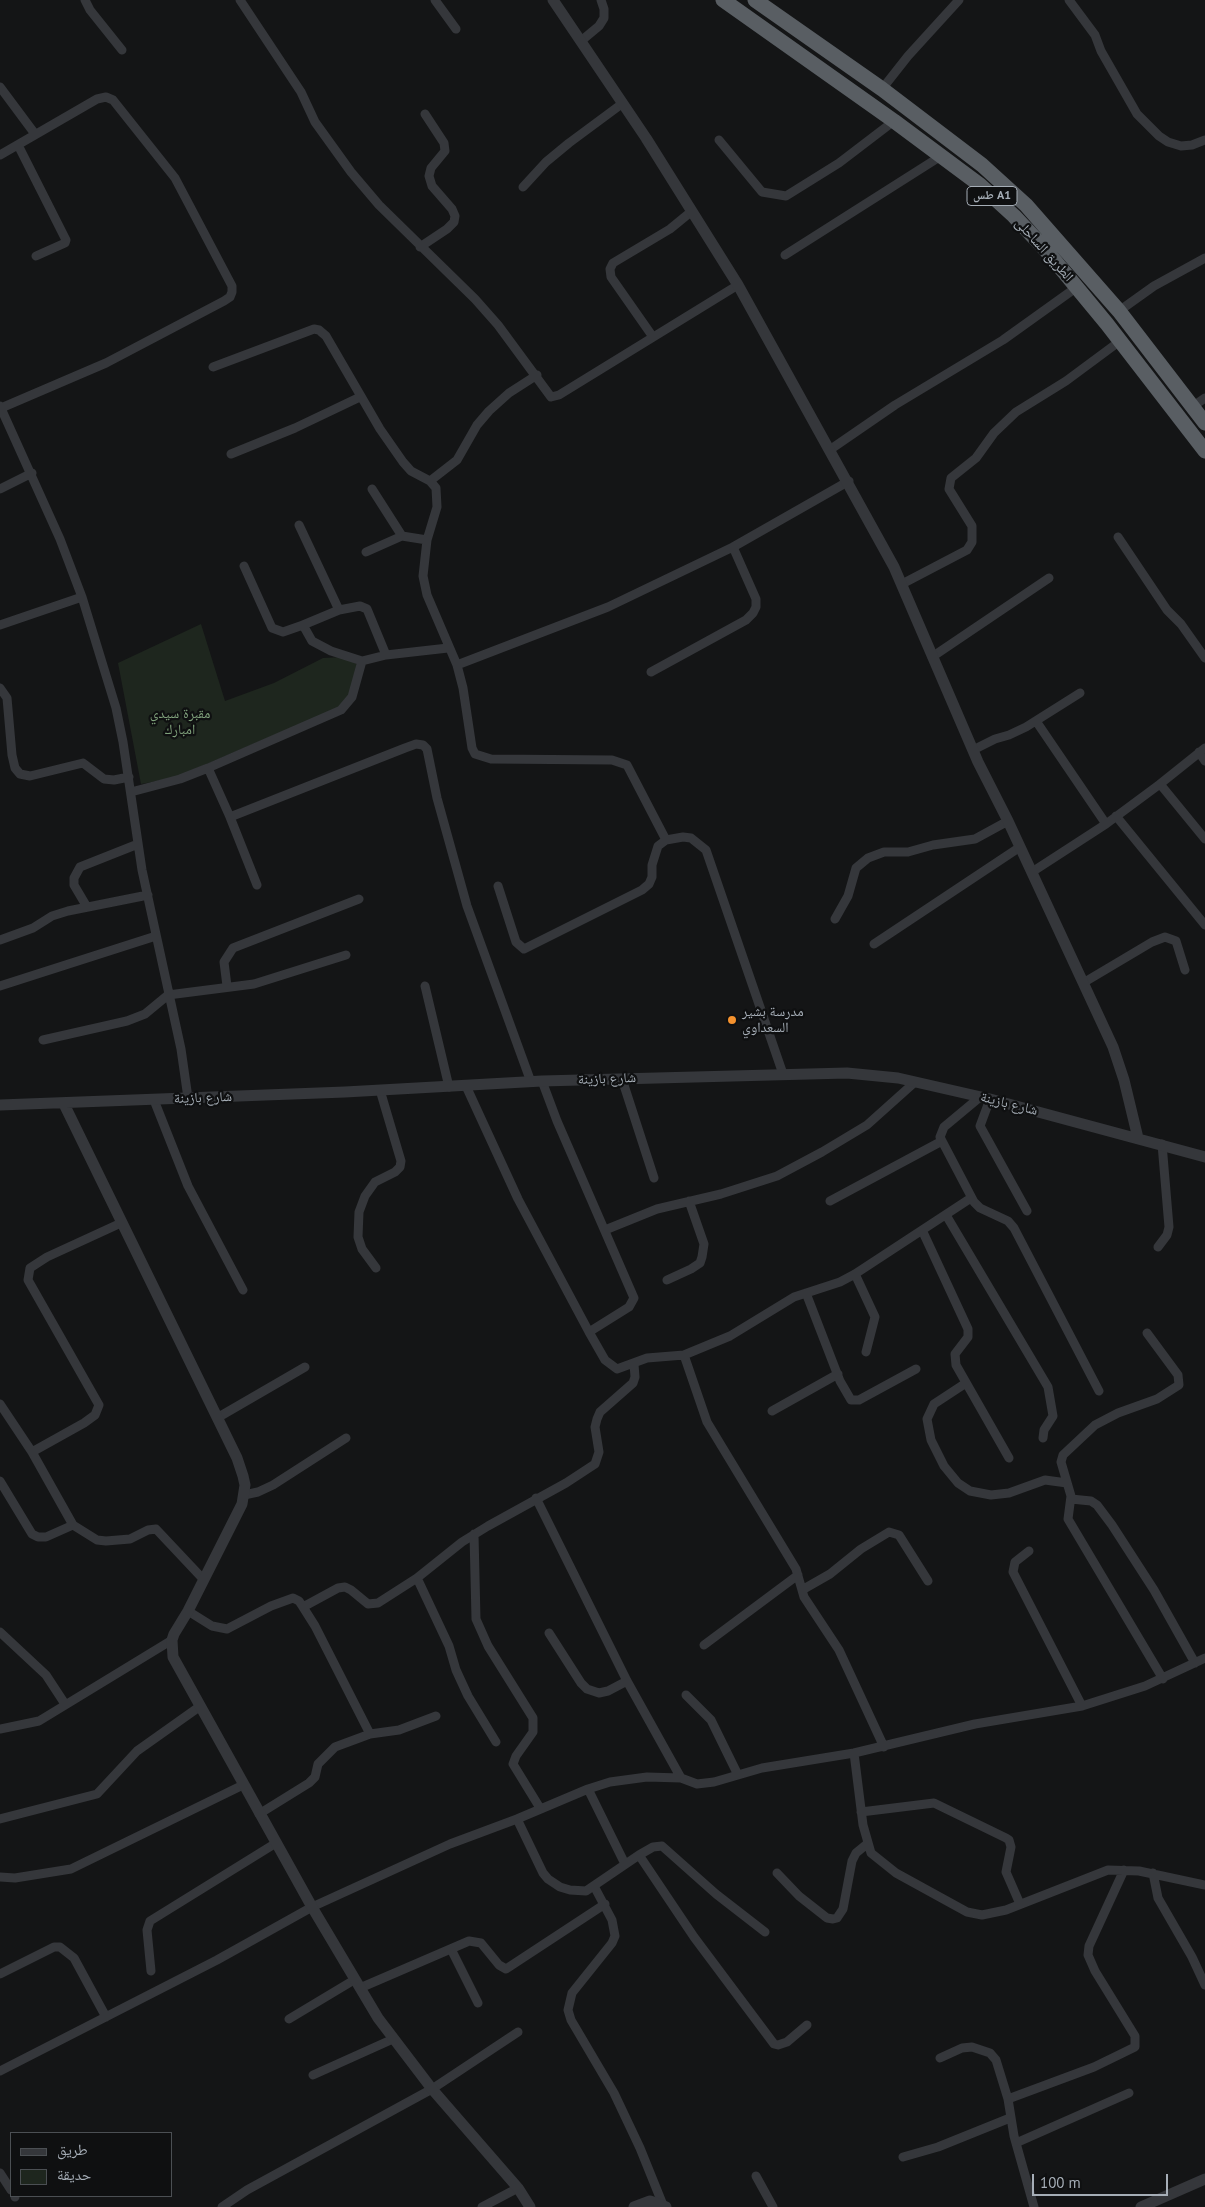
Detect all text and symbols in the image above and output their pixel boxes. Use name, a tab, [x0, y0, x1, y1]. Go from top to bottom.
road number: طس A1	[967, 187, 1017, 206]
street label: الطريق الساحلى	[1011, 215, 1077, 285]
park label: مقبرة سيدي امبارك	[150, 706, 210, 739]
place label: مدرسة بشير السعداوي	[742, 1004, 804, 1036]
marker: مدرسة بشير السعداوي	[726, 1014, 738, 1026]
street label: شارع بازينة	[578, 1070, 636, 1088]
street label: شارع بازينة	[174, 1089, 232, 1107]
street label: شارع بازينة	[979, 1089, 1039, 1119]
legend	[10, 2132, 172, 2197]
text: طريق	[57, 2140, 88, 2159]
scale bar	[1035, 2164, 1171, 2196]
text: حديقة	[57, 2165, 91, 2184]
text: 100 m	[1040, 2173, 1081, 2192]

